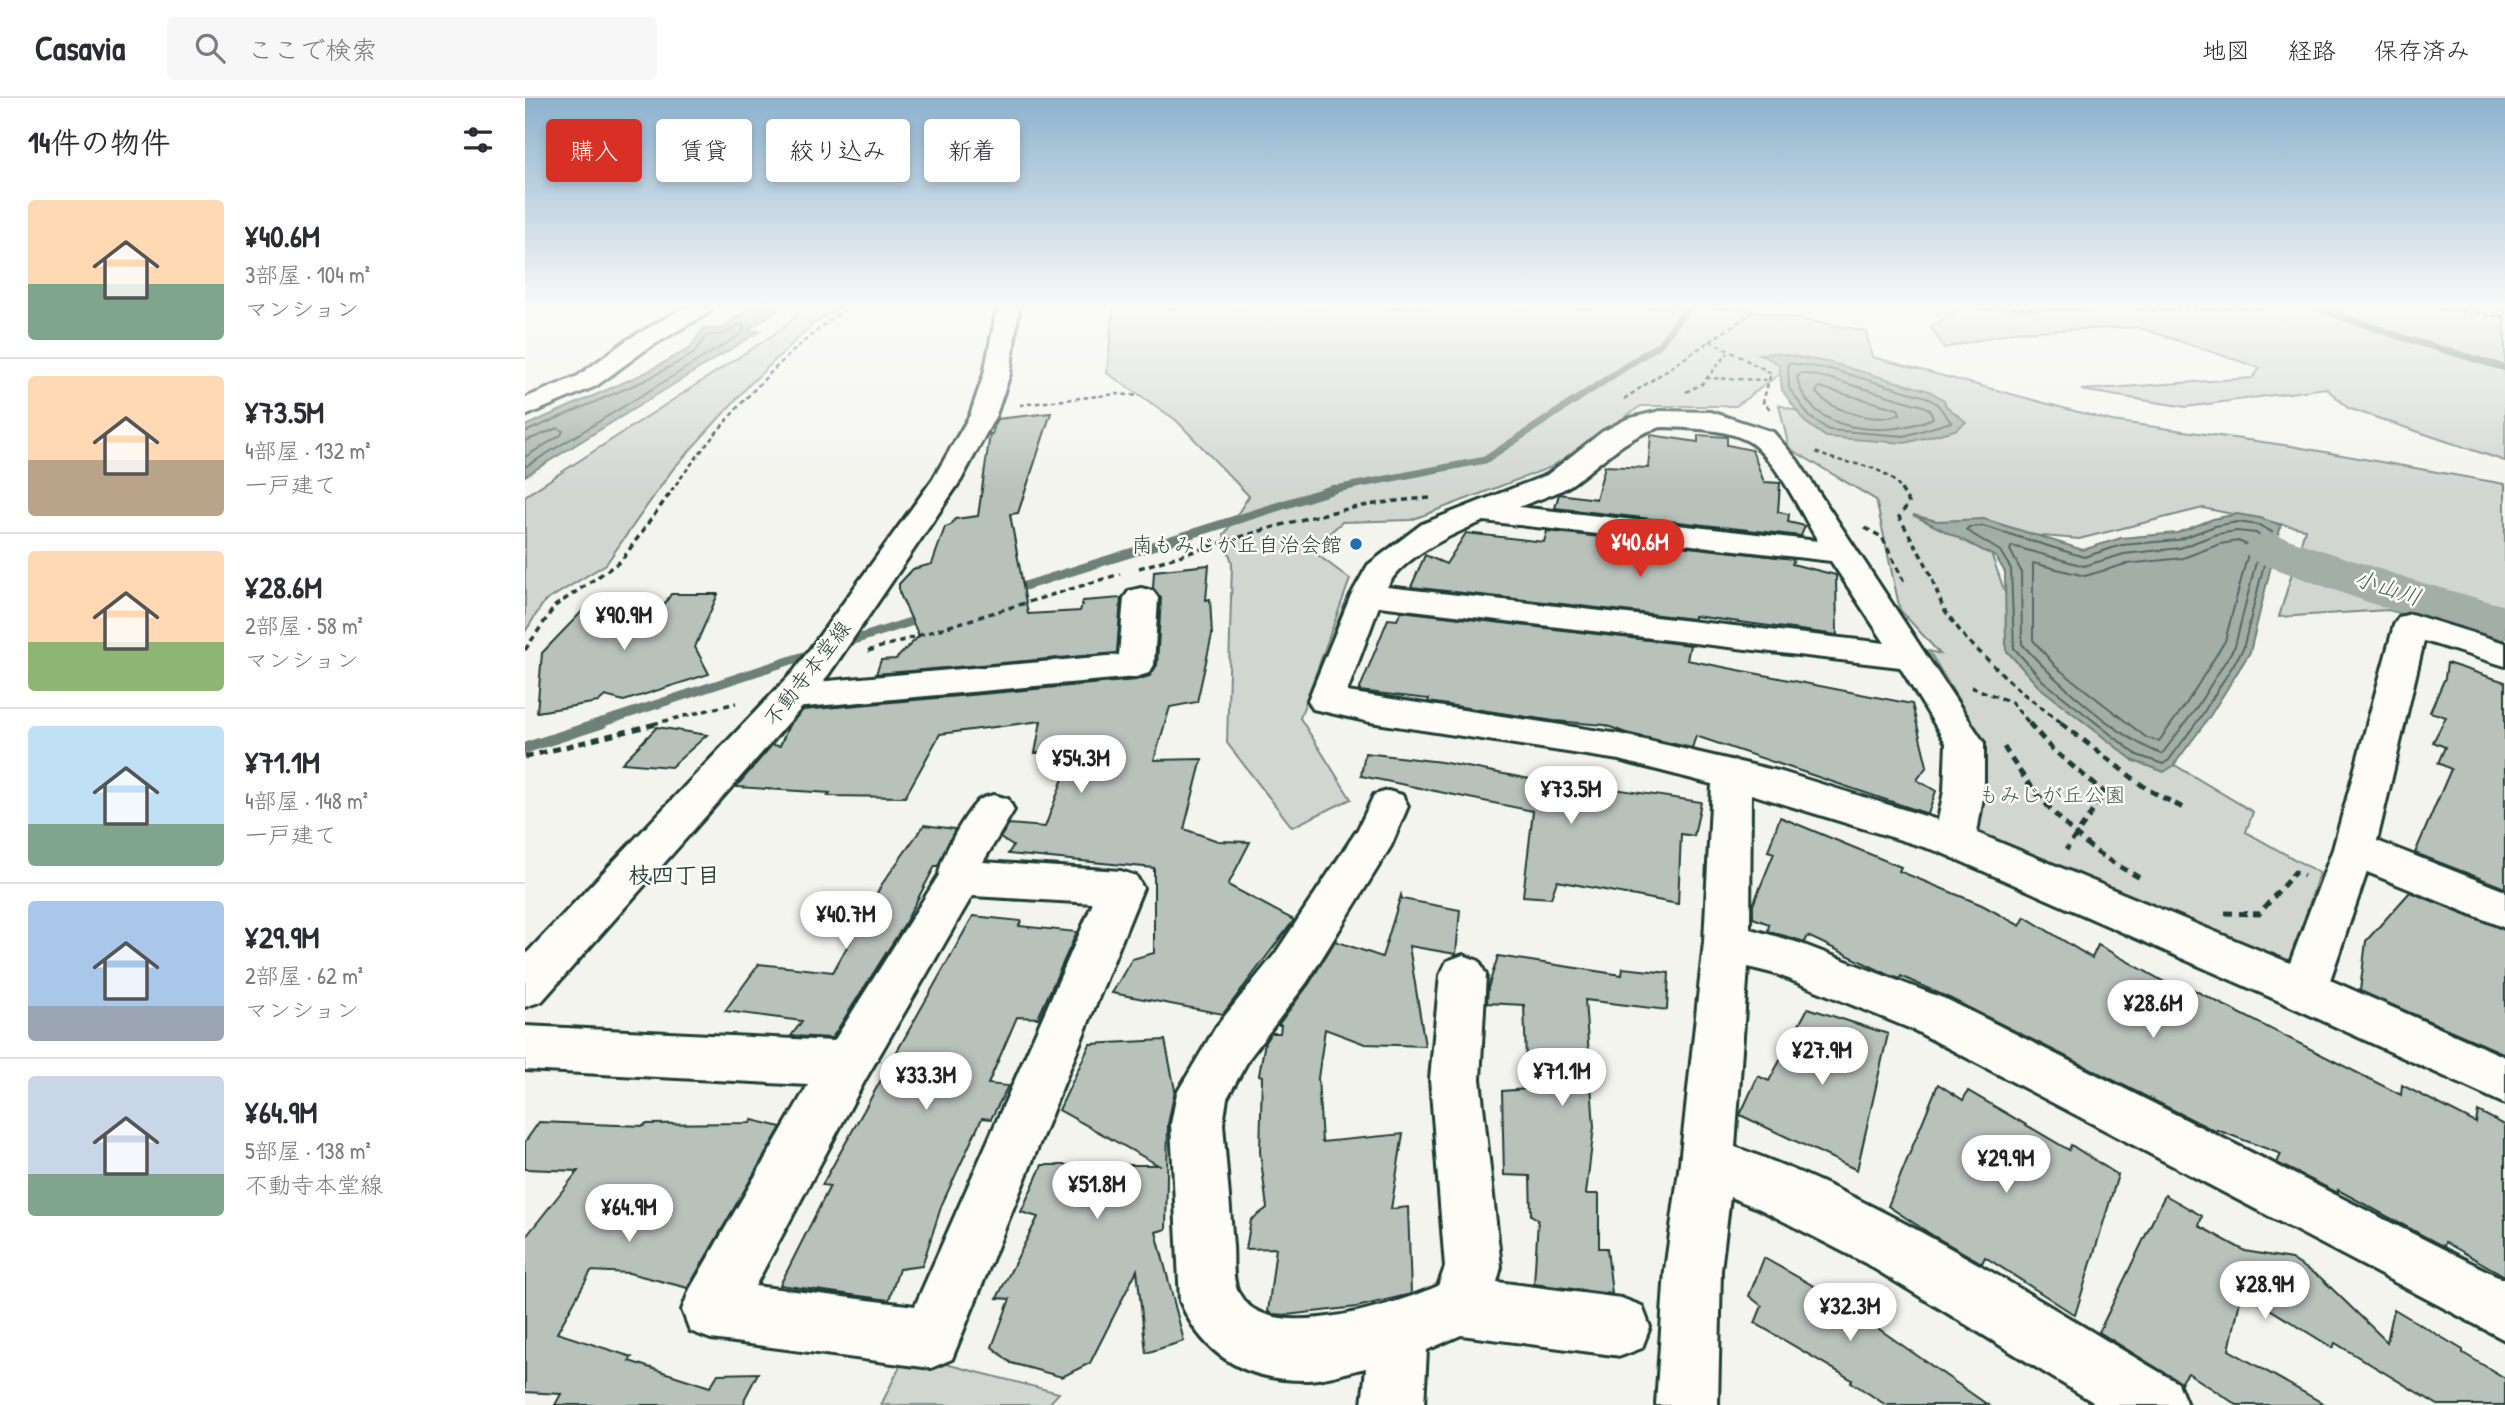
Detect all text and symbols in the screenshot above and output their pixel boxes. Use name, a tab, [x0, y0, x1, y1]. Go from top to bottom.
search box	[167, 17, 657, 80]
text: Casavia	[35, 26, 125, 70]
icon: search	[191, 29, 229, 67]
text: ここで検索	[247, 32, 377, 67]
text: 地図	[2202, 34, 2250, 66]
text: 経路	[2288, 34, 2336, 66]
text: 保存済み	[2374, 34, 2470, 66]
chip: 購入	[546, 119, 642, 182]
chip: 賃貸	[656, 119, 752, 182]
chip: 絞り込み	[766, 119, 910, 182]
chip: 新着	[924, 119, 1020, 182]
icon: filters	[459, 121, 497, 159]
text: 14件の物件	[28, 122, 170, 162]
text: ¥40.6M	[245, 216, 320, 256]
icon: home	[84, 228, 168, 312]
text: 3部屋 · 104 m²	[245, 259, 370, 290]
text: マンション	[245, 293, 359, 324]
text: ¥73.5M	[245, 392, 324, 432]
icon: home	[84, 404, 168, 488]
text: 4部屋 · 132 m²	[245, 435, 370, 466]
text: 一戸建て	[245, 469, 337, 500]
pin: ¥40.6M	[1583, 519, 1697, 579]
text: ¥40.6M	[1611, 526, 1669, 557]
place label: 南もみじが丘自治会館	[1132, 530, 1342, 559]
marker: 南もみじが丘自治会館	[1348, 536, 1364, 552]
water label: 小山川	[2350, 562, 2426, 612]
text: ¥28.6M	[245, 567, 322, 607]
icon: home	[84, 579, 168, 663]
pin: ¥90.9M	[567, 592, 681, 652]
text: ¥90.9M	[596, 599, 652, 630]
text: 2部屋 · 58 m²	[245, 610, 363, 641]
street label: 不動寺本堂線	[757, 614, 857, 732]
text: マンション	[245, 644, 359, 675]
pin: ¥54.3M	[1024, 736, 1138, 795]
text: ¥71.1M	[245, 742, 320, 782]
text: ¥54.3M	[1052, 742, 1110, 773]
icon: home	[84, 754, 168, 838]
pin: ¥73.5M	[1514, 766, 1628, 826]
text: ¥73.5M	[1541, 773, 1601, 804]
park label: もみじが丘公園	[1979, 780, 2126, 809]
text: 4部屋 · 148 m²	[245, 785, 368, 816]
text: 一戸建て	[245, 819, 337, 850]
district label: 枝四丁目	[628, 859, 720, 890]
pin: ¥40.7M	[789, 892, 903, 951]
text: ¥40.7M	[816, 898, 876, 929]
text: ¥29.9M	[245, 917, 319, 957]
icon: home	[84, 929, 168, 1013]
text: 2部屋 · 62 m²	[245, 960, 363, 991]
pin: ¥28.6M	[2096, 981, 2210, 1040]
text: ¥28.6M	[2123, 987, 2183, 1018]
text: マンション	[245, 994, 359, 1025]
pin: ¥27.9M	[1765, 1028, 1879, 1087]
text: ¥27.9M	[1792, 1034, 1852, 1065]
pin: ¥71.1M	[1505, 1048, 1619, 1108]
pin: ¥33.3M	[869, 1052, 983, 1112]
text: ¥71.1M	[1533, 1055, 1591, 1086]
text: ¥33.3M	[896, 1059, 956, 1090]
text: ¥64.9M	[245, 1092, 317, 1132]
icon: home	[84, 1104, 168, 1188]
text: 5部屋 · 138 m²	[245, 1135, 371, 1166]
pin: ¥29.9M	[1949, 1136, 2063, 1195]
text: ¥29.9M	[1978, 1142, 2034, 1173]
pin: ¥51.8M	[1040, 1162, 1154, 1221]
text: ¥51.8M	[1068, 1168, 1126, 1199]
text: 不動寺本堂線	[245, 1169, 383, 1200]
pin: ¥64.9M	[572, 1184, 686, 1244]
text: ¥64.9M	[601, 1191, 657, 1222]
pin: ¥28.9M	[2208, 1262, 2322, 1321]
text: ¥28.9M	[2236, 1268, 2294, 1299]
pin: ¥32.3M	[1793, 1284, 1907, 1343]
text: ¥32.3M	[1820, 1290, 1880, 1321]

